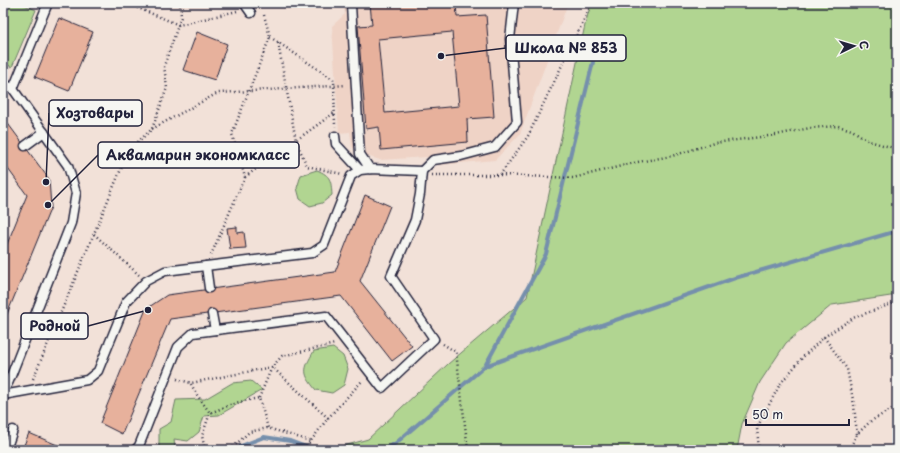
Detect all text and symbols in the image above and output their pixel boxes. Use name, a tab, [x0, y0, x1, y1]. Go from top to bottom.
north arrow	[834, 26, 874, 66]
callout: Школа № 853	[506, 35, 626, 61]
text: Школа № 853	[515, 37, 617, 58]
text: С	[856, 40, 873, 50]
callout: Хозтовары	[49, 100, 142, 126]
text: Хозтовары	[56, 102, 134, 123]
callout: Аквамарин экономкласс	[98, 142, 299, 168]
text: Аквамарин экономкласс	[106, 144, 290, 165]
callout: Родной	[21, 313, 88, 339]
text: Родной	[29, 315, 81, 336]
scale bar	[746, 401, 849, 427]
text: 50 m	[752, 405, 783, 423]

